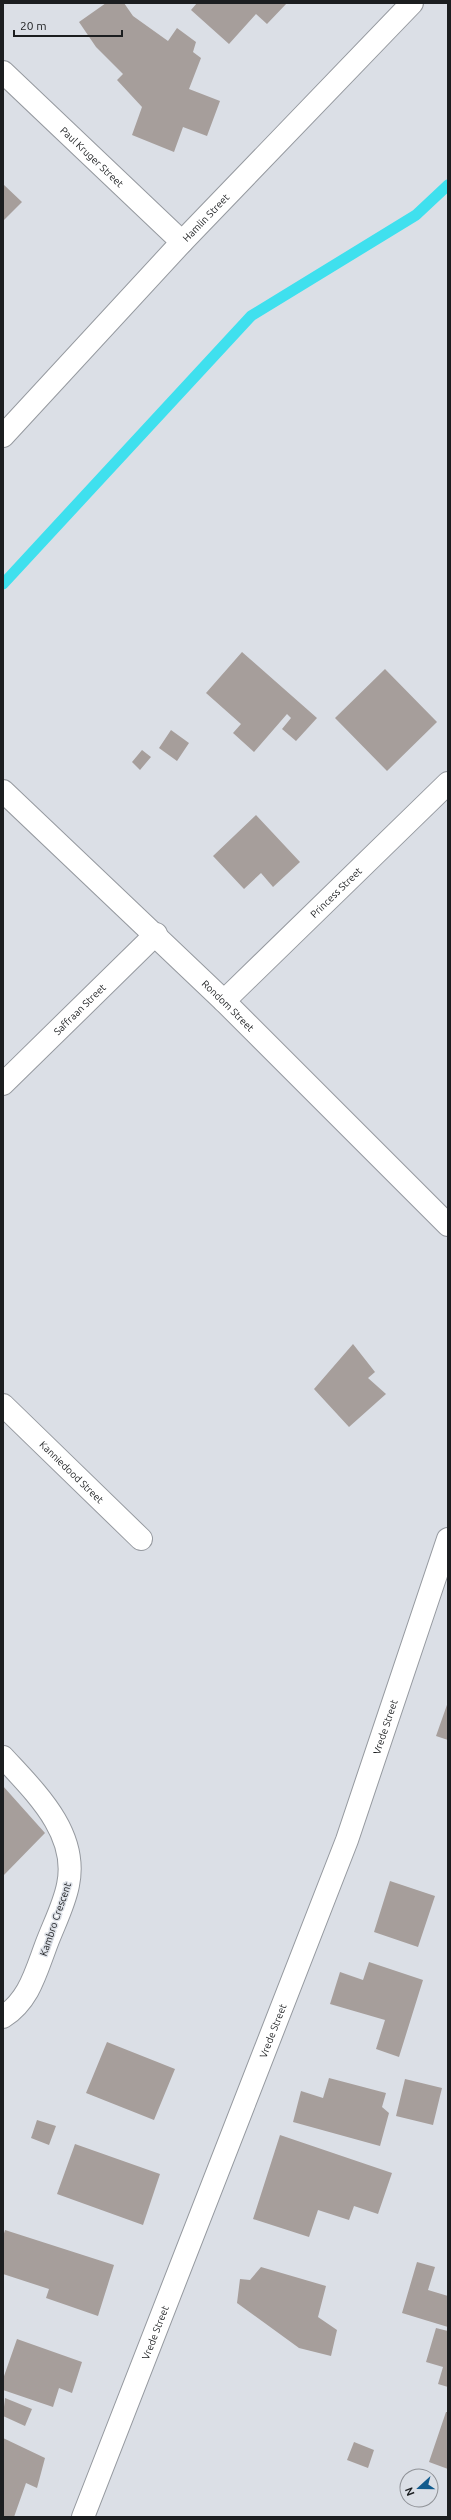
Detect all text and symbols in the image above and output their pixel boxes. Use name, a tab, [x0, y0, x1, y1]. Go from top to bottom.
scale bar	[14, 12, 122, 38]
text: 20 m	[20, 19, 47, 32]
street label: Paul Kruger Street	[58, 125, 126, 190]
street label: Hamlin Street	[181, 192, 231, 244]
street label: Princess Street	[308, 865, 364, 920]
street label: Rondom Street	[200, 978, 256, 1034]
street label: Saffraan Street	[52, 982, 108, 1037]
street label: Kanniedood Street	[37, 1439, 106, 1506]
street label: Vrede Street	[371, 1698, 400, 1756]
street label: Kambro Crescent	[38, 1881, 73, 1957]
street label: Vrede Street	[258, 2002, 289, 2059]
street label: Vrede Street	[140, 2304, 171, 2361]
north arrow	[399, 2468, 439, 2508]
text: N	[403, 2486, 417, 2498]

